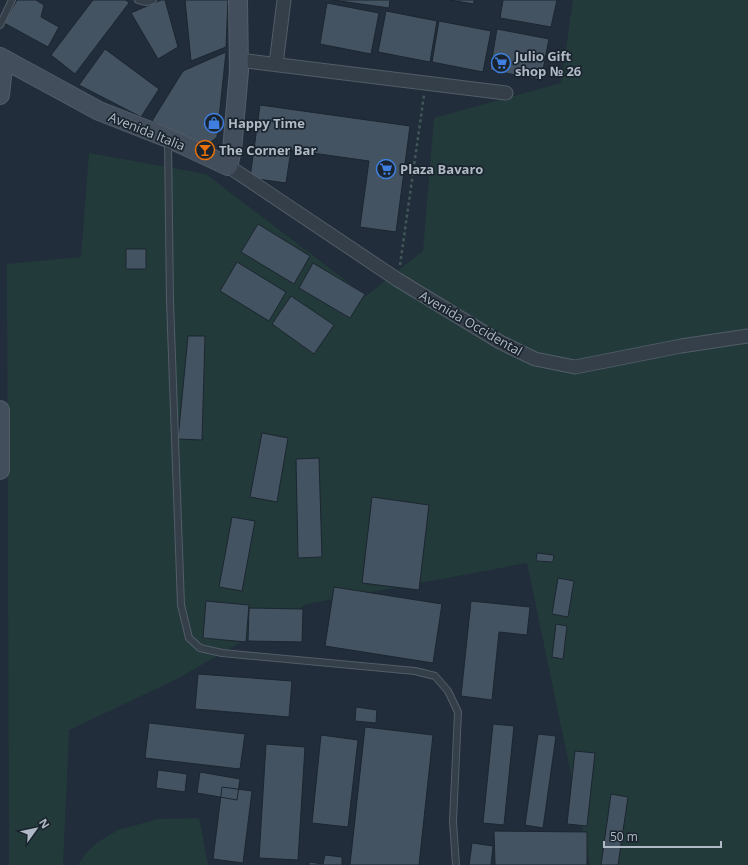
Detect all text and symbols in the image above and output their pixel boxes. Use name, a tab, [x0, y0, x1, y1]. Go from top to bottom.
place label: Julio Gift shop № 26	[514, 47, 582, 80]
supermarket icon: Julio Gift shop № 26	[490, 52, 512, 74]
street label: Avenida Italia	[106, 107, 188, 155]
shop icon: Happy Time	[203, 112, 225, 134]
place label: Happy Time	[228, 114, 305, 132]
bar icon: The Corner Bar	[194, 139, 216, 161]
place label: The Corner Bar	[219, 141, 316, 159]
supermarket icon: Plaza Bavaro	[375, 158, 397, 180]
place label: Plaza Bavaro	[400, 160, 483, 178]
street label: Avenida Occidental	[416, 286, 526, 360]
north arrow	[16, 809, 56, 849]
text: N	[36, 815, 54, 831]
scale bar	[604, 823, 721, 849]
text: 50 m	[610, 828, 638, 845]

